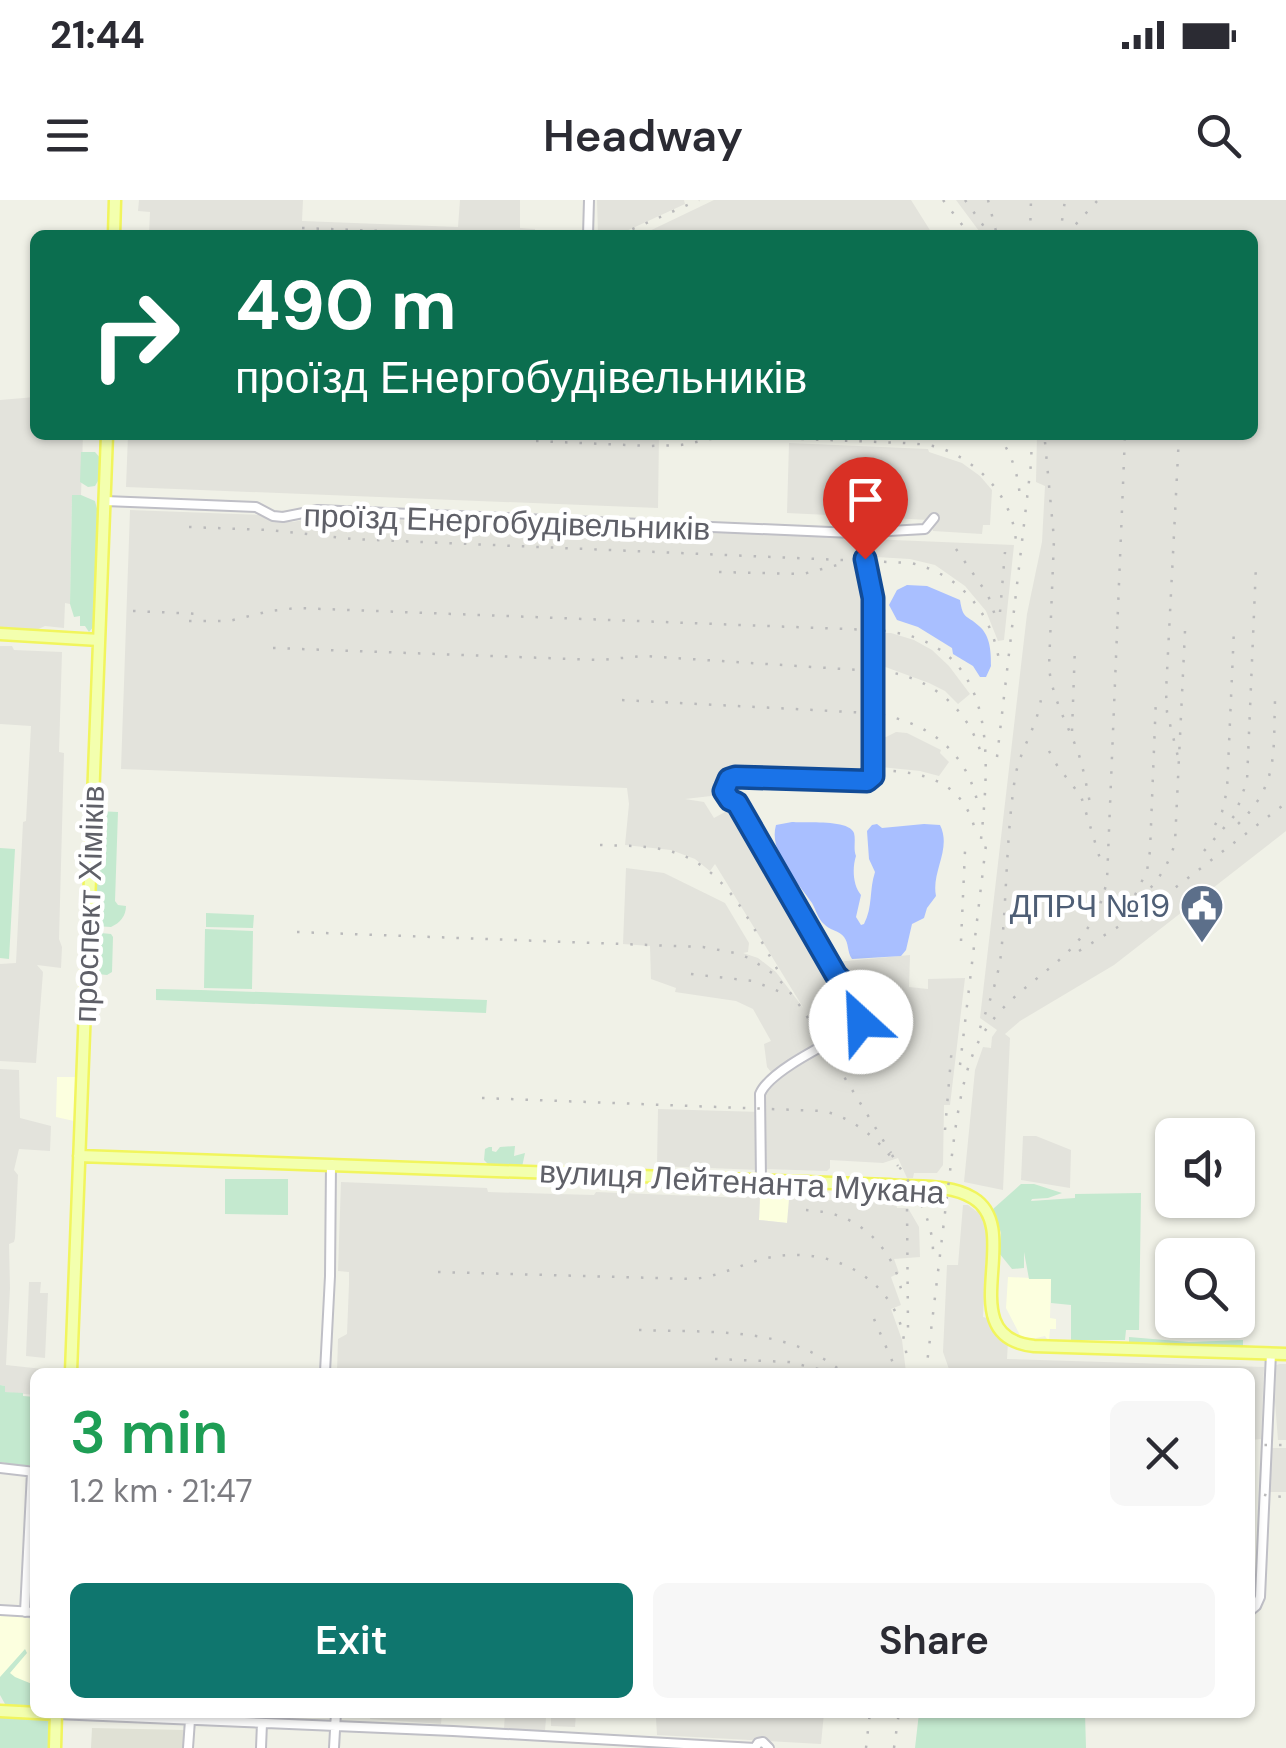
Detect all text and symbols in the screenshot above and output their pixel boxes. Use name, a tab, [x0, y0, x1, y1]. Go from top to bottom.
text: 21:44	[50, 10, 145, 60]
text: Headway	[543, 106, 743, 165]
icon: menu	[40, 108, 95, 163]
icon: search	[1191, 108, 1246, 163]
text: 490 m	[235, 260, 457, 351]
icon: right	[70, 270, 200, 400]
text: проїзд Енергобудівельників	[235, 348, 807, 407]
pin	[823, 457, 908, 560]
icon: arrive	[838, 472, 893, 527]
street label: проїзд Енергобудівельників	[303, 494, 711, 550]
street label: проспект Хіміків	[64, 785, 114, 1023]
public building icon: ДПРЧ №19	[1179, 883, 1225, 944]
place label: ДПРЧ №19	[1010, 885, 1170, 927]
position arrow	[809, 970, 913, 1074]
map controls	[1155, 1118, 1255, 1338]
button: sound	[1155, 1118, 1255, 1218]
street label: вулиця Лейтенанта Мукана	[538, 1150, 946, 1214]
button: search	[1155, 1238, 1255, 1338]
text: 3 min	[70, 1393, 228, 1472]
button: close	[1110, 1401, 1215, 1506]
text: 1.2 km · 21:47	[70, 1470, 253, 1512]
button: Exit	[70, 1583, 633, 1698]
button: Share	[653, 1583, 1215, 1698]

